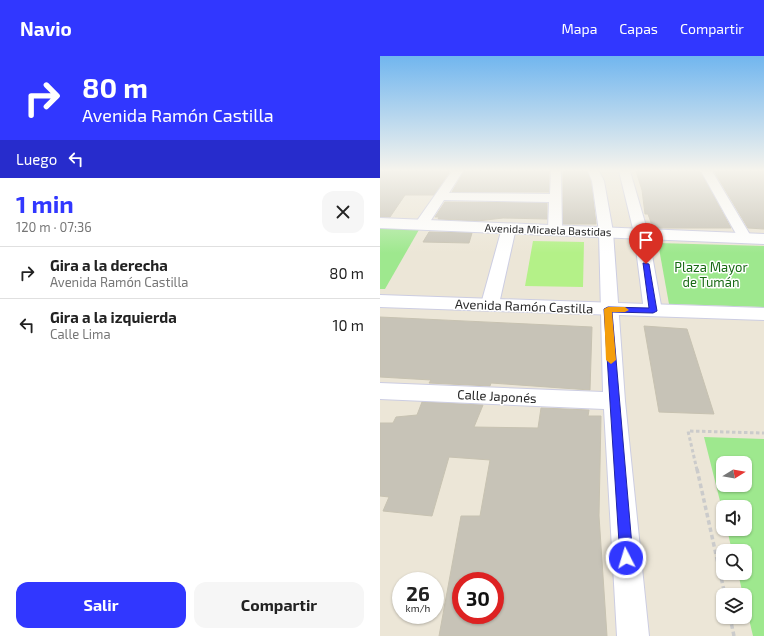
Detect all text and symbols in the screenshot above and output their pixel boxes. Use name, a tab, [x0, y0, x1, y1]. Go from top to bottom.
text: Navio	[20, 17, 72, 40]
text: Mapa	[562, 20, 597, 37]
text: Capas	[619, 20, 658, 37]
text: Compartir	[680, 20, 744, 37]
text: 80 m	[82, 70, 148, 104]
icon: right	[16, 72, 68, 124]
text: Avenida Ramón Castilla	[82, 104, 274, 126]
icon: left	[65, 148, 87, 170]
text: Luego	[16, 150, 57, 168]
text: 1 min	[16, 189, 74, 218]
button: close	[322, 191, 364, 233]
text: 120 m · 07:36	[16, 219, 92, 235]
street label: Avenida Micaela Bastidas	[484, 221, 612, 238]
pin	[629, 223, 663, 264]
icon: arrive	[635, 229, 657, 251]
text: Gira a la derecha	[50, 256, 168, 274]
park label: Plaza Mayor de Tumán	[674, 259, 748, 290]
icon: right	[16, 262, 38, 284]
text: 80 m	[329, 264, 364, 282]
text: Avenida Ramón Castilla	[50, 274, 188, 290]
street label: Avenida Ramón Castilla	[455, 296, 593, 316]
text: Gira a la izquierda	[50, 308, 177, 326]
icon: left	[16, 314, 38, 336]
text: 10 m	[332, 316, 364, 334]
text: Calle Lima	[50, 326, 111, 342]
street label: Calle Japonés	[457, 386, 537, 406]
north arrow	[716, 456, 752, 492]
map controls	[716, 456, 752, 624]
button: sound	[716, 500, 752, 536]
position arrow	[605, 537, 647, 579]
button: search	[716, 544, 752, 580]
speed limit sign: 30	[452, 572, 504, 624]
text: 26	[406, 581, 430, 605]
button: Salir	[16, 582, 186, 628]
button: Compartir	[194, 582, 364, 628]
button: layers	[716, 588, 752, 624]
text: km/h	[406, 602, 430, 614]

